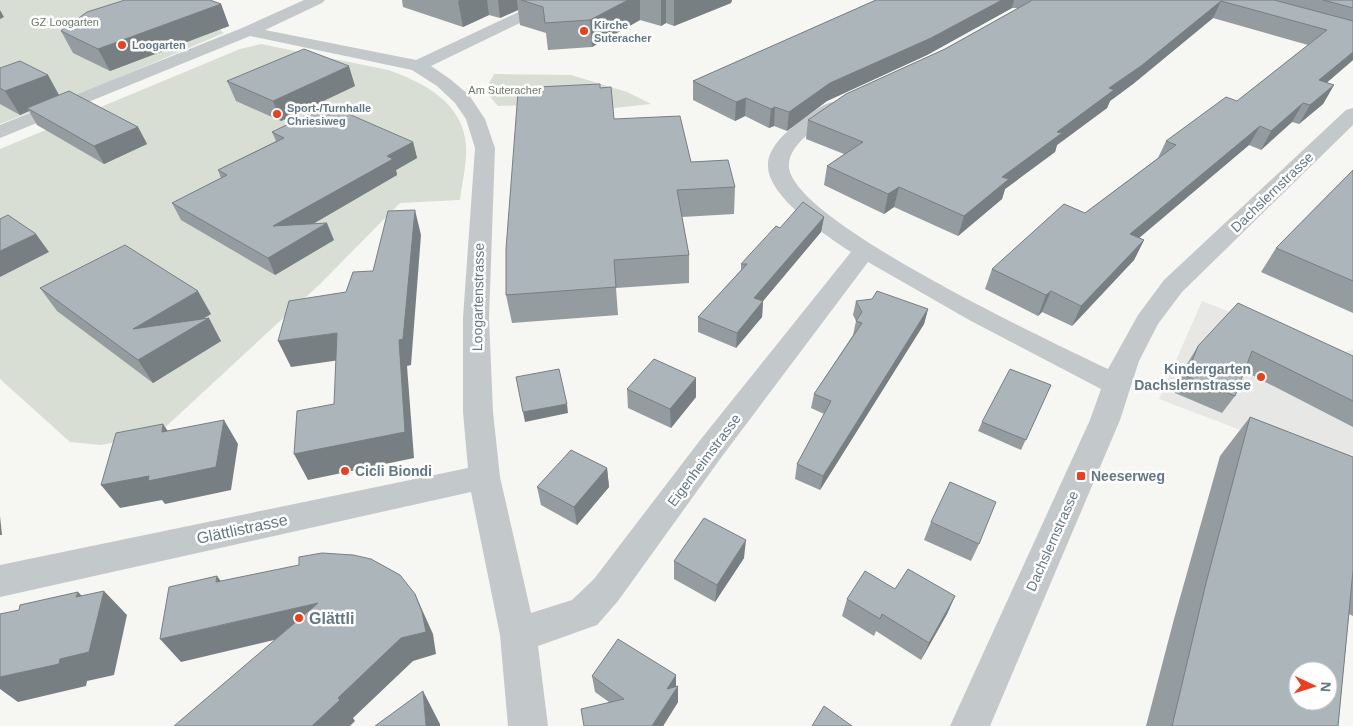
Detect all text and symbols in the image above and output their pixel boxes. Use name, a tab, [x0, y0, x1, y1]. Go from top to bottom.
park label: GZ Loogarten	[31, 16, 99, 28]
place label: Kirche Suteracher	[594, 19, 652, 44]
marker: Kirche Suteracher	[578, 25, 590, 37]
marker: Loogarten	[116, 39, 128, 51]
place label: Loogarten	[132, 39, 186, 51]
park label: Am Suteracher	[468, 84, 542, 96]
place label: Sport-/Turnhalle Chriesiweg	[287, 102, 371, 127]
marker: Sport-/Turnhalle Chriesiweg	[271, 108, 283, 120]
street label: Dachslernstrasse	[1228, 149, 1317, 235]
street label: Loogartenstrasse	[469, 243, 487, 351]
place label: Kindergarten Dachslernstrasse	[1134, 361, 1251, 393]
marker: Kindergarten Dachslernstrasse	[1255, 371, 1267, 383]
street label: Eigenheimstrasse	[664, 411, 744, 509]
place label: Cicli Biondi	[355, 463, 432, 479]
marker: Cicli Biondi	[339, 465, 351, 477]
place label: Neeserweg	[1091, 468, 1165, 484]
marker: Neeserweg	[1075, 470, 1087, 482]
street label: Dachslernstrasse	[1023, 488, 1081, 594]
street label: Glättlistrasse	[195, 511, 289, 547]
place label: Glättli	[309, 610, 354, 627]
marker: Glättli	[293, 612, 305, 624]
north arrow	[1288, 661, 1338, 711]
text: N	[1318, 681, 1334, 693]

